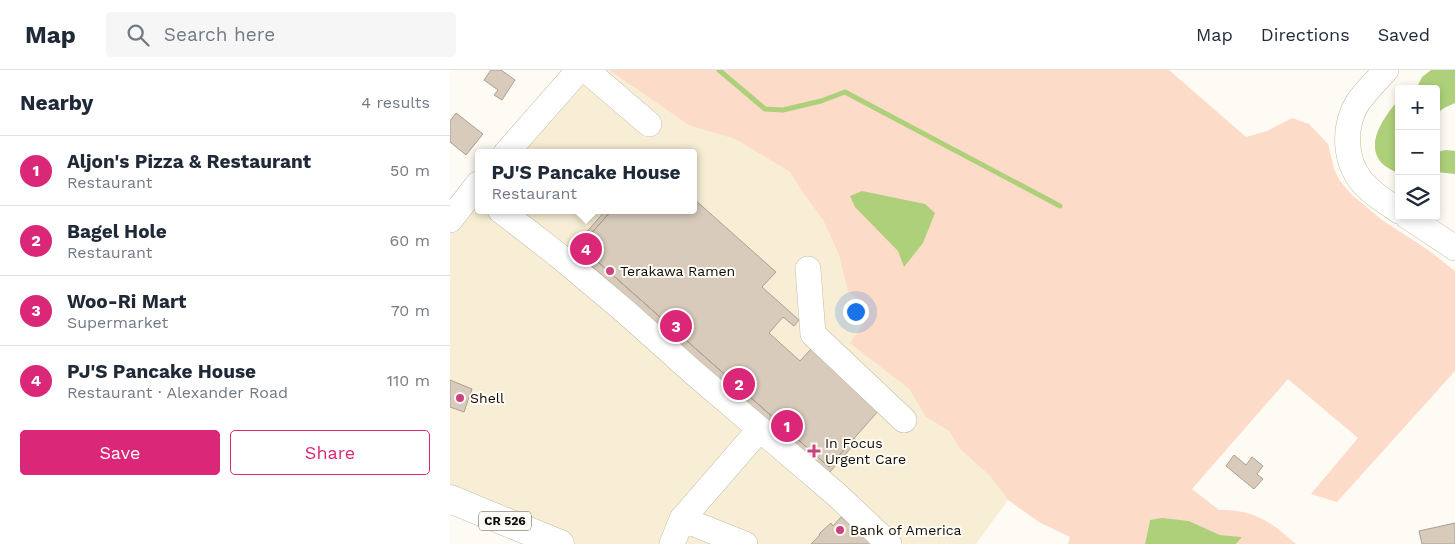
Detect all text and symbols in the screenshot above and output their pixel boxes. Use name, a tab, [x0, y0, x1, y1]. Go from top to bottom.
search box	[106, 12, 456, 57]
text: Map	[25, 21, 76, 49]
icon: search	[124, 21, 152, 49]
text: Search here	[164, 23, 275, 46]
text: Map	[1196, 24, 1233, 45]
text: Directions	[1261, 24, 1350, 45]
text: Saved	[1378, 24, 1430, 45]
map controls	[1395, 85, 1440, 220]
button: +	[1395, 85, 1440, 130]
text: Nearby	[20, 90, 93, 115]
text: 4 results	[361, 93, 430, 112]
button: −	[1395, 130, 1440, 175]
popup	[475, 149, 697, 214]
text: Aljon's Pizza & Restaurant	[67, 150, 311, 173]
text: 1	[33, 161, 39, 180]
text: 50 m	[390, 161, 430, 180]
text: PJ'S Pancake House	[491, 161, 681, 184]
text: Restaurant	[67, 173, 153, 192]
button: layers	[1395, 175, 1440, 220]
text: Restaurant	[491, 184, 577, 203]
text: Bagel Hole	[67, 220, 167, 243]
pin: 4	[570, 230, 602, 268]
text: 2	[31, 231, 41, 250]
text: 60 m	[390, 231, 430, 250]
text: Restaurant	[67, 243, 153, 262]
place label: Terakawa Ramen	[620, 263, 735, 279]
marker: Terakawa Ramen	[604, 265, 616, 277]
text: Woo-Ri Mart	[67, 290, 186, 313]
your location	[843, 299, 869, 325]
text: 3	[31, 301, 41, 320]
text: 70 m	[391, 301, 430, 320]
pin: 3	[660, 307, 692, 345]
text: Supermarket	[67, 313, 168, 332]
text: PJ'S Pancake House	[67, 360, 256, 383]
pin: 2	[723, 365, 755, 403]
text: 4	[31, 371, 41, 390]
text: 110 m	[387, 371, 430, 390]
text: Restaurant · Alexander Road	[67, 383, 288, 402]
place label: Shell	[470, 390, 505, 406]
marker: Shell	[454, 392, 466, 404]
pin: 1	[771, 407, 803, 445]
button: Save	[20, 430, 220, 475]
button: Share	[230, 430, 430, 475]
place label: In Focus Urgent Care	[825, 435, 906, 467]
marker: In Focus Urgent Care	[807, 444, 821, 458]
road number: CR 526	[479, 512, 531, 531]
place label: Bank of America	[850, 522, 962, 538]
marker: Bank of America	[834, 524, 846, 536]

